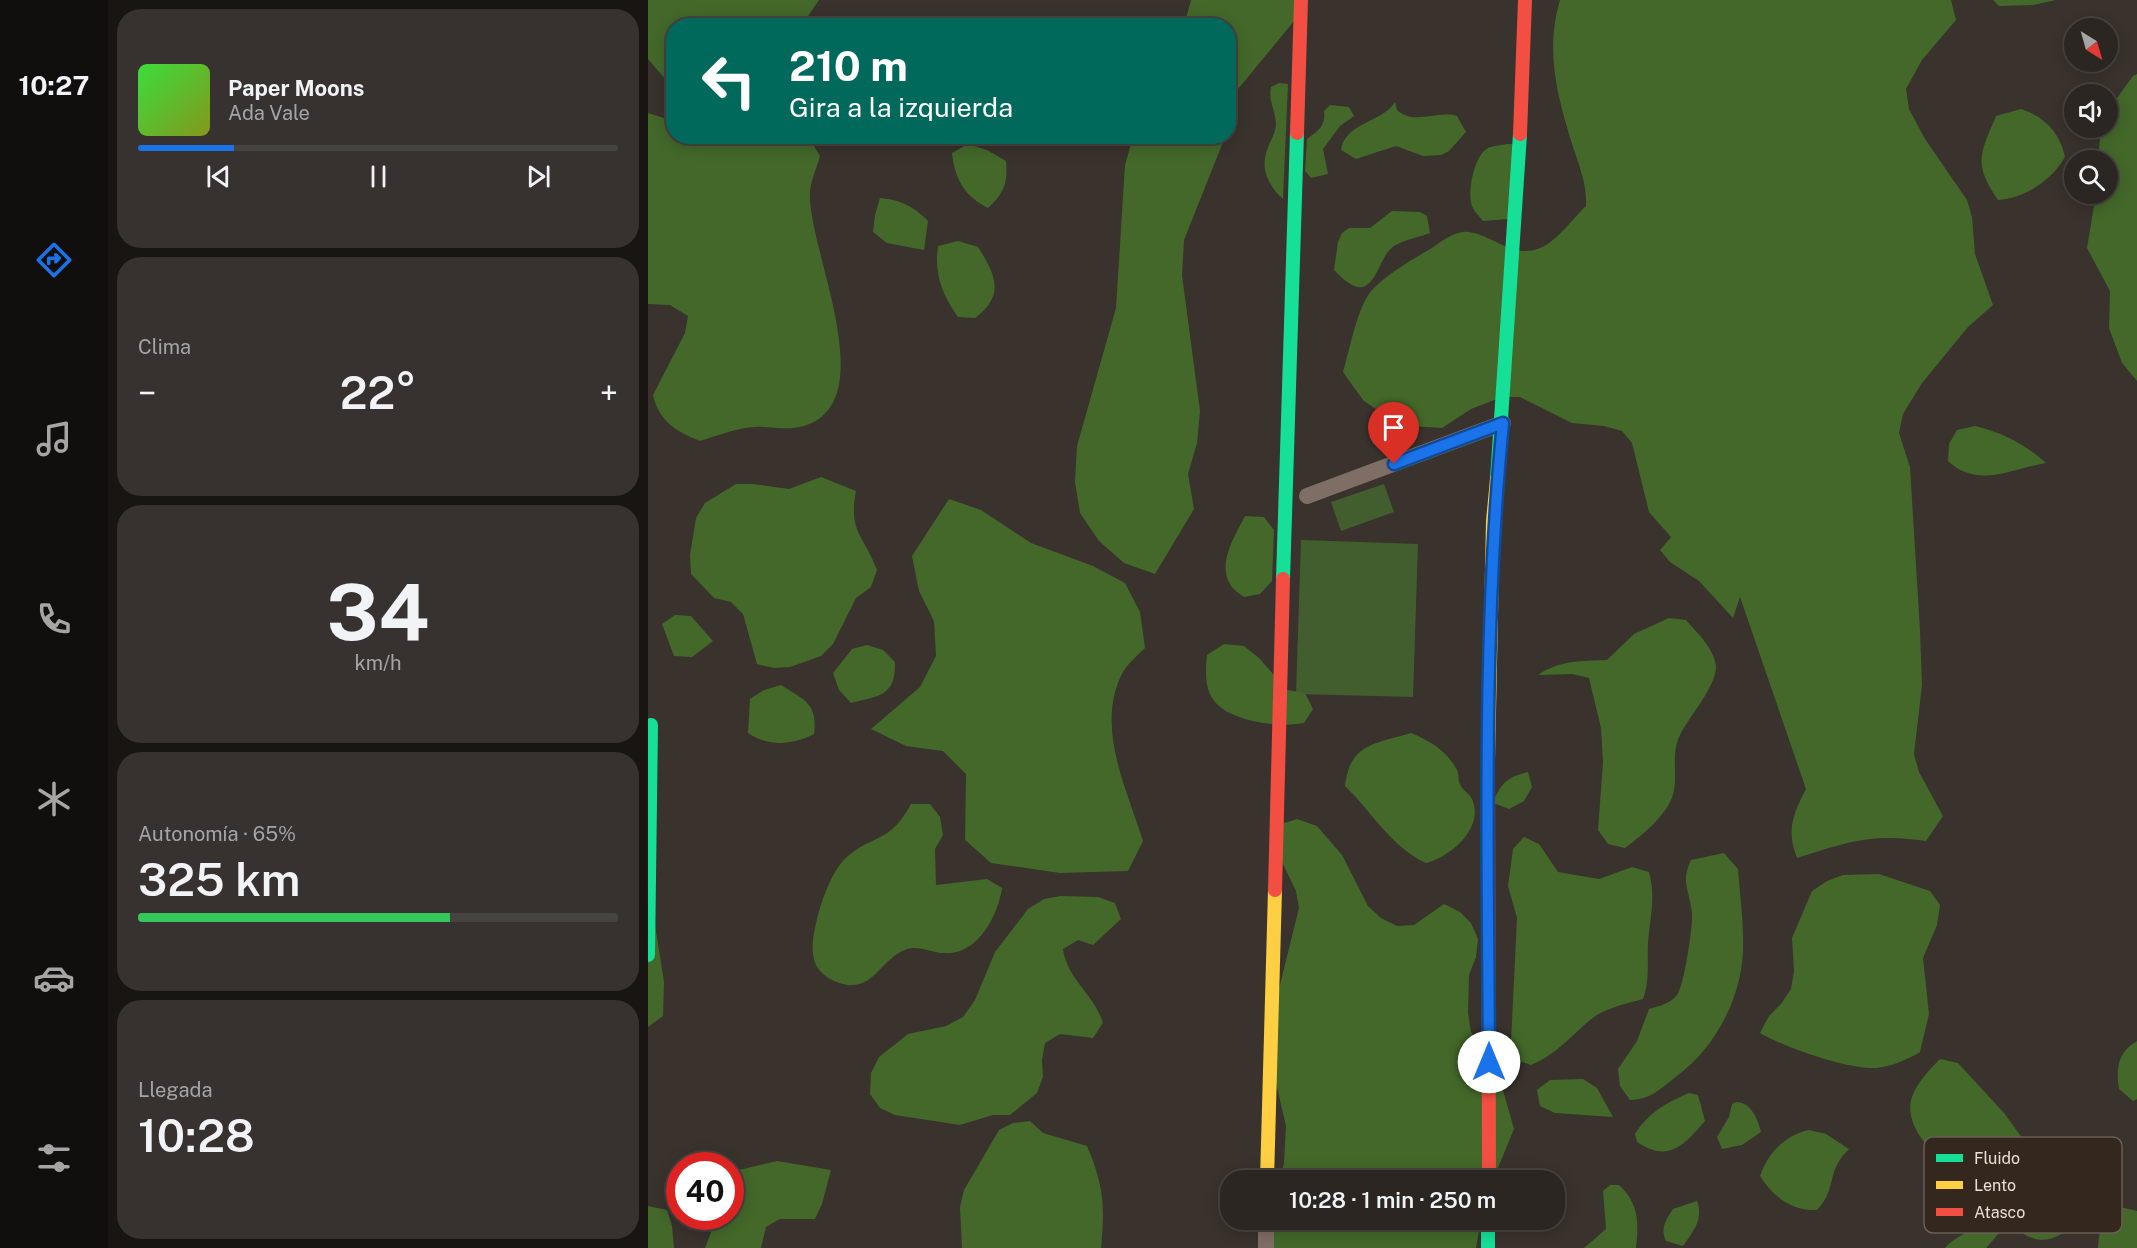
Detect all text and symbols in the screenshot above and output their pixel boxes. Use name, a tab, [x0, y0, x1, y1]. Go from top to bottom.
north arrow	[2064, 18, 2118, 72]
map controls	[2064, 18, 2118, 204]
text: 210 m	[789, 41, 908, 90]
icon: left	[690, 42, 768, 120]
text: 10:27	[19, 69, 89, 101]
text: Paper Moons	[228, 75, 364, 101]
button: sound	[2064, 84, 2118, 138]
text: Gira a la izquierda	[789, 91, 1013, 123]
text: Ada Vale	[228, 101, 310, 125]
button: search	[2064, 150, 2118, 204]
icon: previous	[202, 160, 235, 193]
icon: pause	[362, 160, 395, 193]
icon: next	[522, 160, 555, 193]
icon: directions	[33, 239, 75, 281]
text: Clima	[138, 335, 191, 359]
text: 22°	[340, 366, 416, 419]
text: −	[138, 374, 156, 412]
text: +	[600, 374, 618, 412]
pin	[1368, 402, 1419, 464]
icon: arrive	[1377, 411, 1410, 444]
icon: music	[33, 418, 75, 460]
text: 34	[327, 566, 429, 658]
icon: phone	[33, 598, 75, 640]
text: km/h	[354, 651, 402, 675]
icon: climate	[33, 778, 75, 820]
text: Autonomía · 65%	[138, 822, 296, 846]
text: 325 km	[138, 853, 301, 906]
icon: car	[33, 957, 75, 999]
position arrow	[1457, 1030, 1521, 1094]
text: Llegada	[138, 1078, 213, 1102]
text: 10:28	[138, 1109, 255, 1162]
icon: filters	[33, 1137, 75, 1179]
legend	[1924, 1137, 2122, 1233]
text: Fluido	[1974, 1149, 2020, 1168]
speed limit sign: 40	[666, 1152, 744, 1230]
text: Lento	[1974, 1176, 2016, 1195]
text: 10:28 · 1 min · 250 m	[1289, 1187, 1496, 1213]
text: Atasco	[1974, 1203, 2025, 1222]

